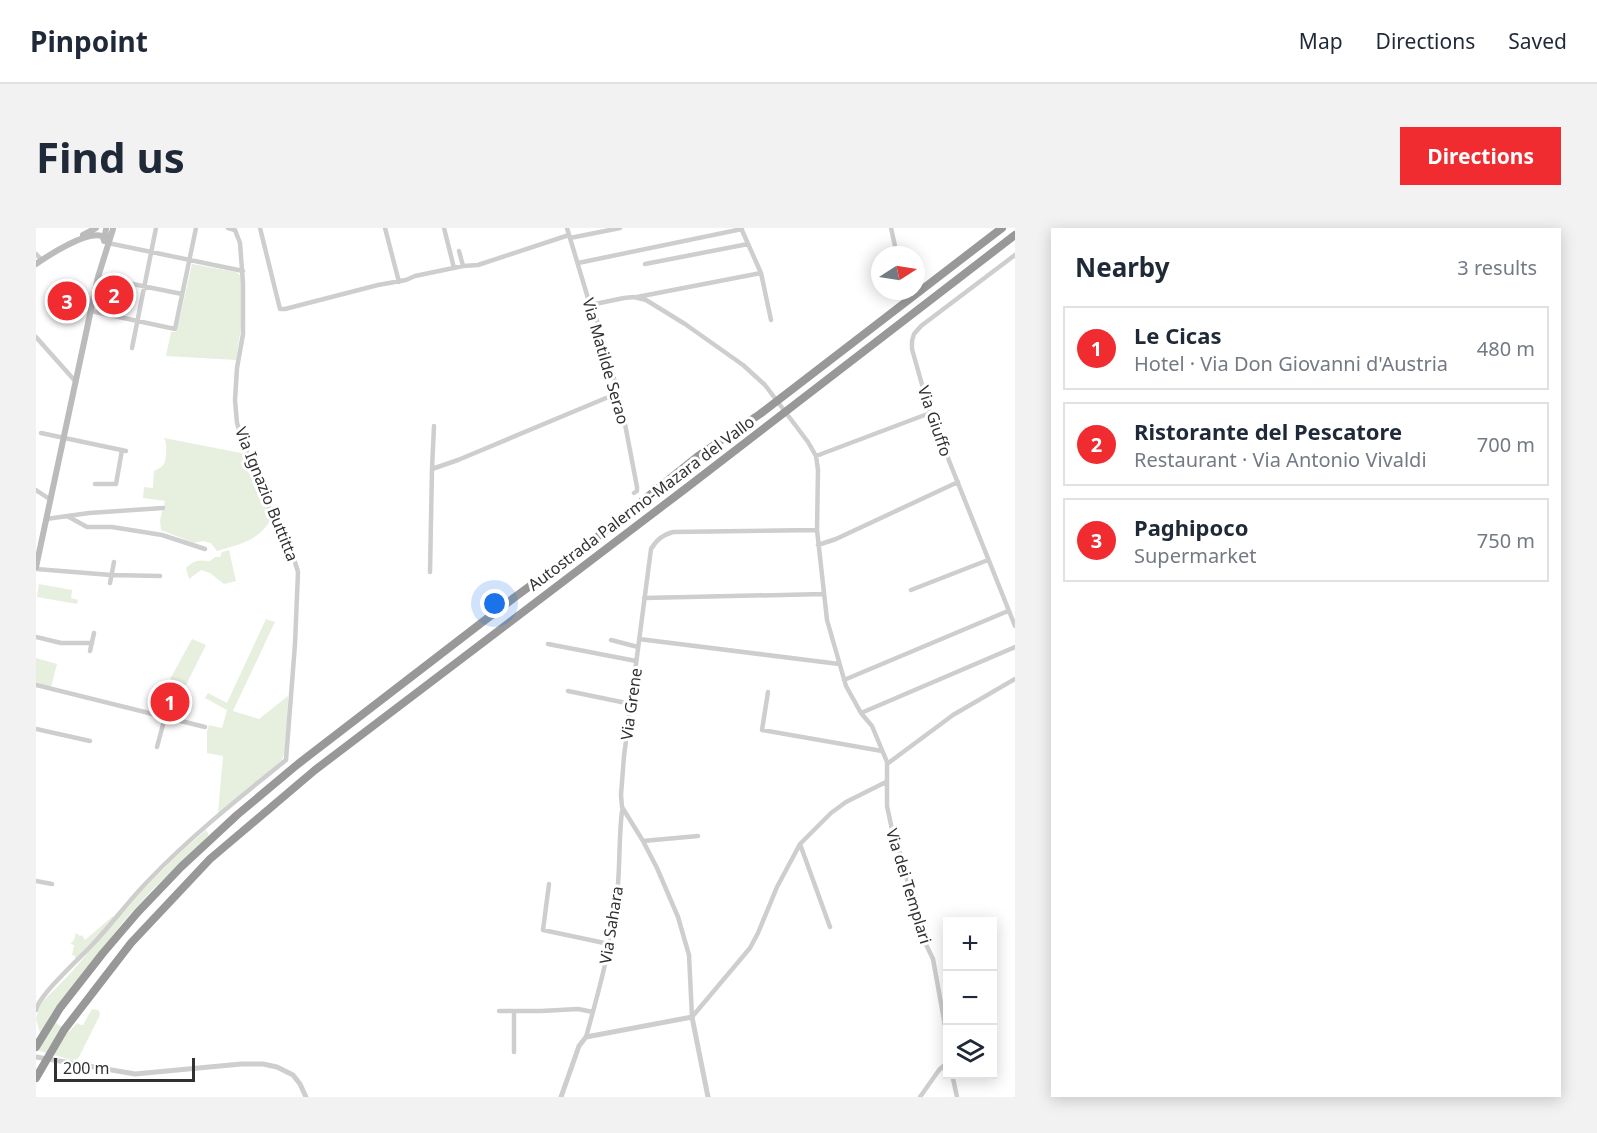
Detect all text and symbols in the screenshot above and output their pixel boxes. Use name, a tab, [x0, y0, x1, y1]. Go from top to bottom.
text: Pinpoint	[30, 22, 148, 60]
text: Map	[1299, 27, 1343, 55]
text: Directions	[1376, 27, 1475, 55]
text: Saved	[1508, 27, 1567, 55]
button: Directions	[1400, 127, 1561, 185]
text: Find us	[36, 128, 185, 185]
north arrow	[871, 246, 925, 300]
text: Nearby	[1075, 249, 1170, 285]
text: 3 results	[1457, 254, 1537, 281]
pin: 2	[94, 272, 134, 318]
pin: 3	[48, 278, 87, 324]
street label: Via Matilde Serao	[577, 295, 635, 427]
text: Le Cicas	[1134, 320, 1221, 350]
text: 1	[1091, 335, 1102, 362]
text: 480 m	[1477, 335, 1535, 362]
text: Hotel · Via Don Giovanni d'Austria	[1134, 350, 1448, 377]
street label: Via Giuffo	[913, 383, 957, 459]
street label: Autostrada Palermo-Mazara del Vallo	[523, 410, 759, 596]
text: Ristorante del Pescatore	[1134, 416, 1402, 446]
street label: Via Ignazio Buttitta	[230, 424, 304, 564]
text: 2	[1091, 431, 1102, 458]
text: 700 m	[1477, 431, 1535, 458]
text: Restaurant · Via Antonio Vivaldi	[1134, 446, 1427, 473]
text: Paghipoco	[1134, 512, 1248, 542]
text: 3	[1091, 527, 1102, 554]
text: 750 m	[1477, 527, 1535, 554]
text: Supermarket	[1134, 542, 1257, 569]
your location	[480, 589, 509, 618]
street label: Via Grene	[615, 666, 647, 742]
pin: 1	[150, 680, 190, 724]
street label: Via dei Templari	[881, 826, 937, 946]
street label: Via Sahara	[594, 884, 628, 966]
map controls	[943, 917, 997, 1079]
button: +	[943, 917, 997, 971]
button: −	[943, 971, 997, 1025]
button: layers	[943, 1025, 997, 1079]
scale bar	[54, 1055, 195, 1082]
text: 200 m	[63, 1057, 110, 1079]

